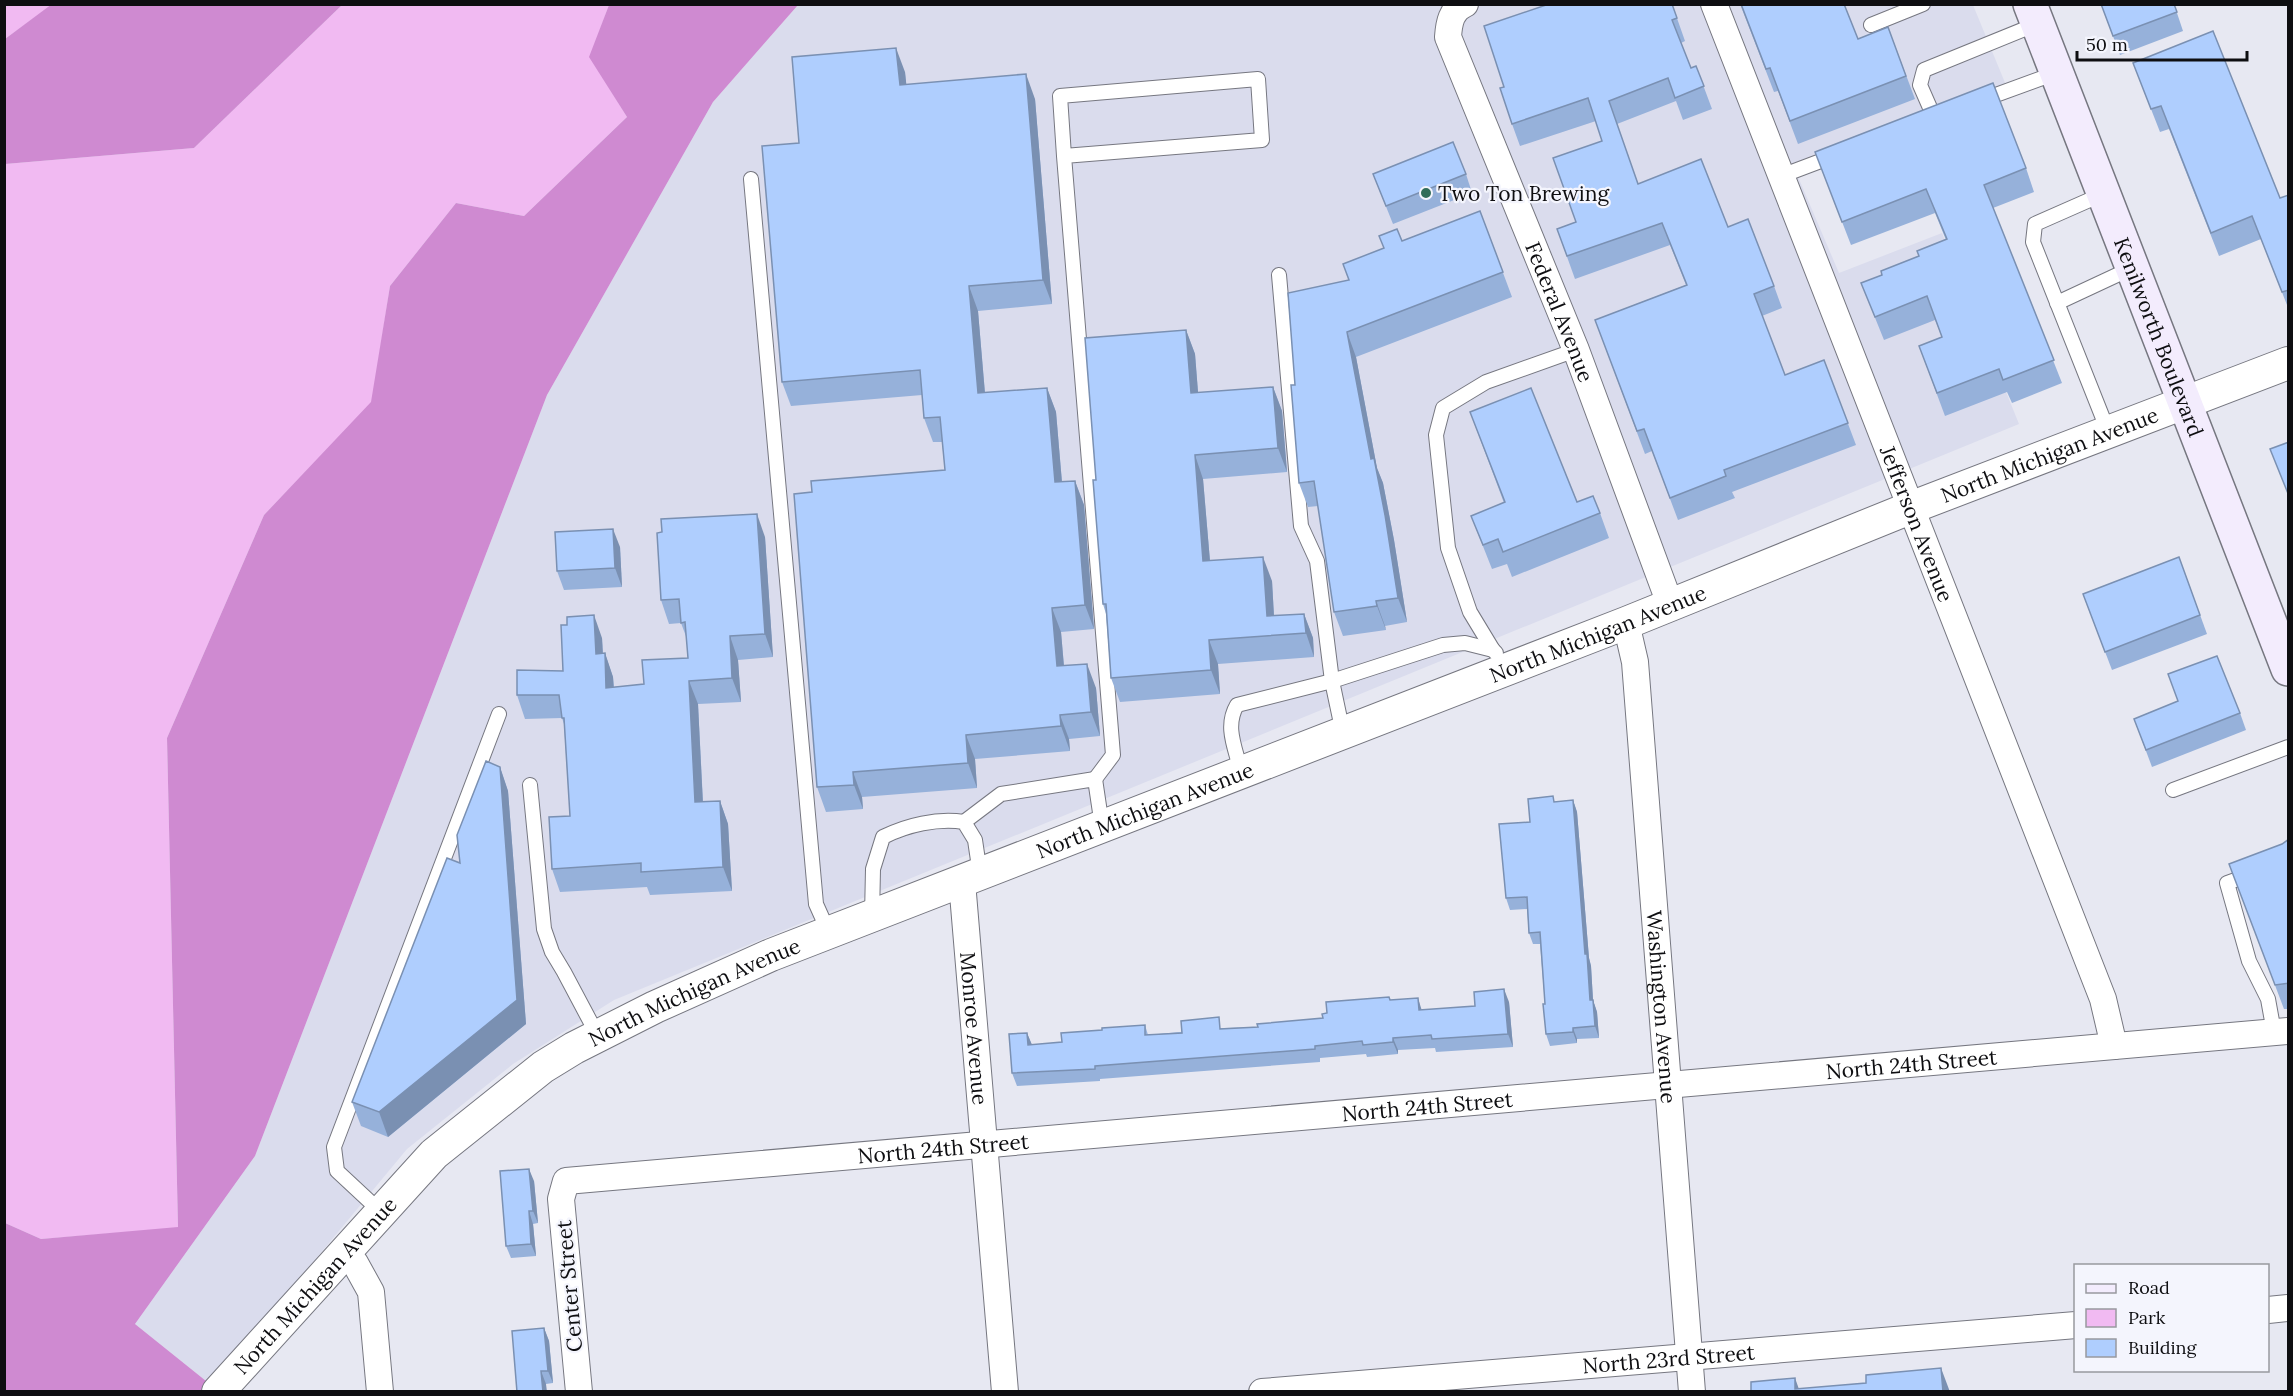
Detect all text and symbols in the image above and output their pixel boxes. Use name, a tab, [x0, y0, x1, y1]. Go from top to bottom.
scale bar	[2077, 24, 2246, 62]
text: 50 m	[2086, 33, 2128, 56]
place label: Two Ton Brewing	[1438, 180, 1609, 207]
marker: Two Ton Brewing	[1419, 186, 1433, 200]
street label: Kenilworth Boulevard	[2108, 233, 2210, 440]
street label: Federal Avenue	[1520, 238, 1600, 385]
street label: North Michigan Avenue	[1937, 401, 2162, 508]
street label: Jefferson Avenue	[1874, 441, 1960, 606]
street label: North Michigan Avenue	[1485, 579, 1710, 688]
street label: North Michigan Avenue	[1032, 756, 1257, 864]
street label: Washington Avenue	[1641, 909, 1683, 1104]
street label: North Michigan Avenue	[584, 932, 804, 1052]
street label: Monroe Avenue	[954, 951, 994, 1106]
street label: North 24th Street	[1825, 1043, 1999, 1085]
street label: North 24th Street	[1341, 1085, 1515, 1127]
street label: North 24th Street	[856, 1127, 1031, 1169]
street label: North Michigan Avenue	[227, 1191, 402, 1380]
street label: Center Street	[550, 1218, 588, 1353]
legend	[2074, 1264, 2269, 1372]
text: Road	[2128, 1276, 2170, 1299]
text: Park	[2128, 1306, 2166, 1329]
text: Building	[2128, 1336, 2198, 1359]
street label: North 23rd Street	[1581, 1338, 1757, 1379]

